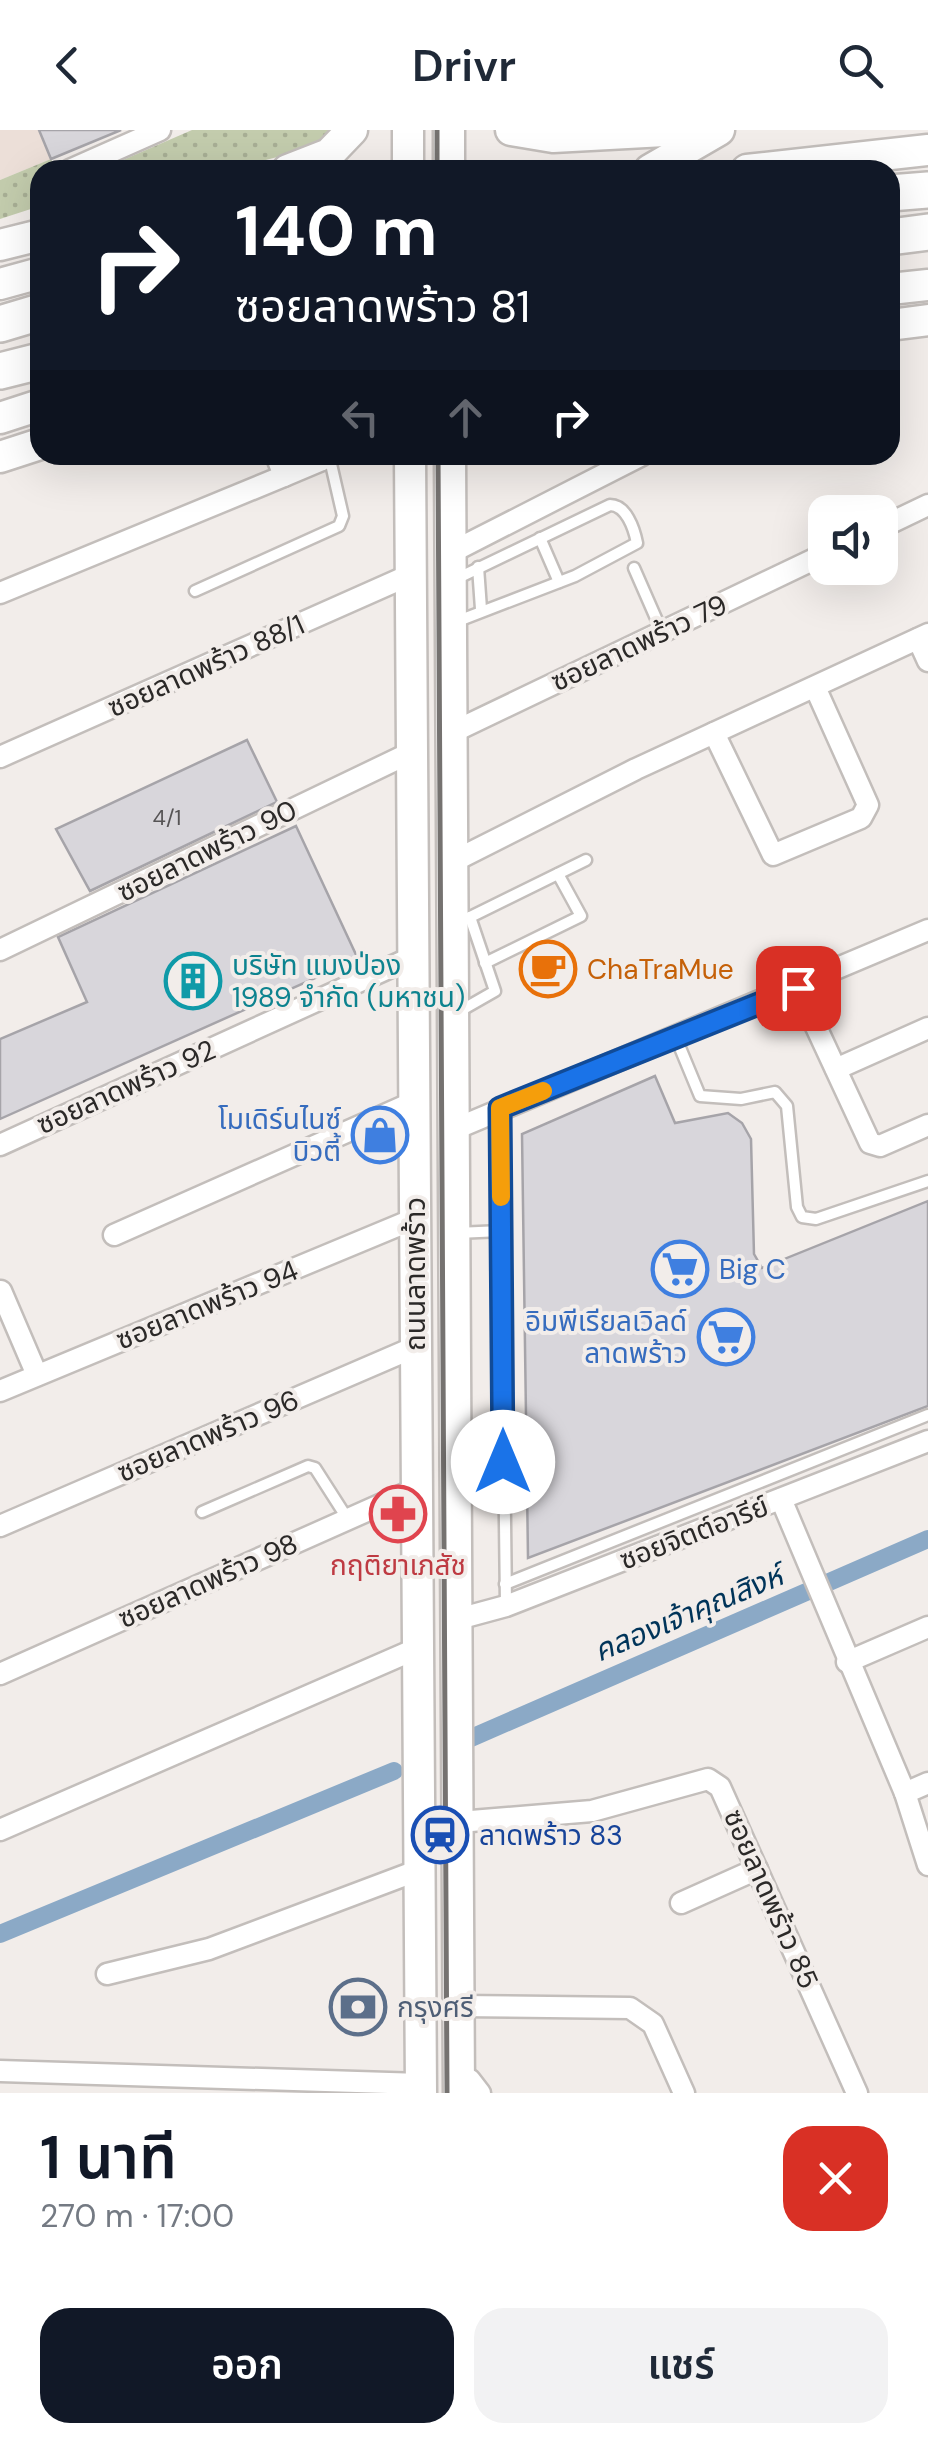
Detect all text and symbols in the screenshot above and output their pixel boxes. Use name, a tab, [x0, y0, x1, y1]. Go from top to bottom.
text: Drivr	[412, 36, 516, 95]
icon: back	[40, 38, 95, 93]
icon: search	[833, 38, 888, 93]
text: 140 m	[235, 186, 438, 277]
icon: right	[70, 200, 200, 330]
text: ซอยลาดพร้าว 81	[235, 277, 530, 336]
icon: left	[333, 390, 388, 445]
icon: ahead	[438, 390, 493, 445]
icon: right	[543, 390, 598, 445]
map controls	[808, 495, 898, 585]
button: sound	[808, 495, 898, 585]
street label: ซอยลาดพร้าว 79	[545, 586, 733, 700]
street label: ซอยลาดพร้าว 88/1	[102, 606, 310, 726]
street label: ซอยลาดพร้าว 90	[111, 792, 303, 910]
house number: 4/1	[153, 803, 181, 832]
cafe icon: ChaTraMue	[518, 939, 578, 999]
pin	[756, 946, 841, 1031]
place label: บริษัท แมงป่อง 1989 จำกัด (มหาชน)	[232, 947, 465, 1016]
building icon: บริษัท แมงป่อง 1989 จำกัด (มหาชน)	[163, 951, 223, 1011]
place label: ChaTraMue	[587, 951, 734, 988]
icon: arrive	[771, 961, 826, 1016]
street label: ซอยลาดพร้าว 92	[31, 1031, 221, 1143]
place label: โมเดิร์นไนซ์ บิวตี้	[218, 1101, 342, 1170]
shop icon: โมเดิร์นไนซ์ บิวตี้	[350, 1105, 410, 1165]
street label: ถนนลาดพร้าว	[397, 1197, 434, 1351]
supermarket icon: Big C	[650, 1239, 710, 1299]
place label: Big C	[719, 1251, 786, 1288]
street label: ซอยลาดพร้าว 94	[111, 1252, 303, 1358]
place label: อิมพีเรียลเวิลด์ ลาดพร้าว	[525, 1303, 687, 1372]
supermarket icon: อิมพีเรียลเวิลด์ ลาดพร้าว	[696, 1307, 756, 1367]
street label: ซอยลาดพร้าว 96	[112, 1381, 304, 1491]
position arrow	[451, 1410, 555, 1514]
pharmacy icon: กฤติยาเภสัช	[368, 1484, 428, 1544]
street label: ซอยจิตต์อารีย์	[614, 1488, 774, 1578]
street label: ซอยลาดพร้าว 98	[112, 1525, 304, 1637]
place label: กฤติยาเภสัช	[330, 1547, 466, 1584]
water label: คลองเจ้าคุณสิงห์	[588, 1553, 794, 1670]
street label: ซอยลาดพร้าว 85	[715, 1803, 827, 1995]
station icon: ลาดพร้าว 83	[410, 1805, 470, 1865]
place label: ลาดพร้าว 83	[479, 1817, 623, 1854]
bank icon: กรุงศรี	[328, 1977, 388, 2037]
place label: กรุงศรี	[397, 1989, 474, 2026]
text: 1 นาที	[40, 2118, 177, 2197]
button: close	[783, 2126, 888, 2231]
text: 270 m · 17:00	[40, 2195, 234, 2237]
button: ออก	[40, 2308, 454, 2423]
button: แชร์	[474, 2308, 888, 2423]

